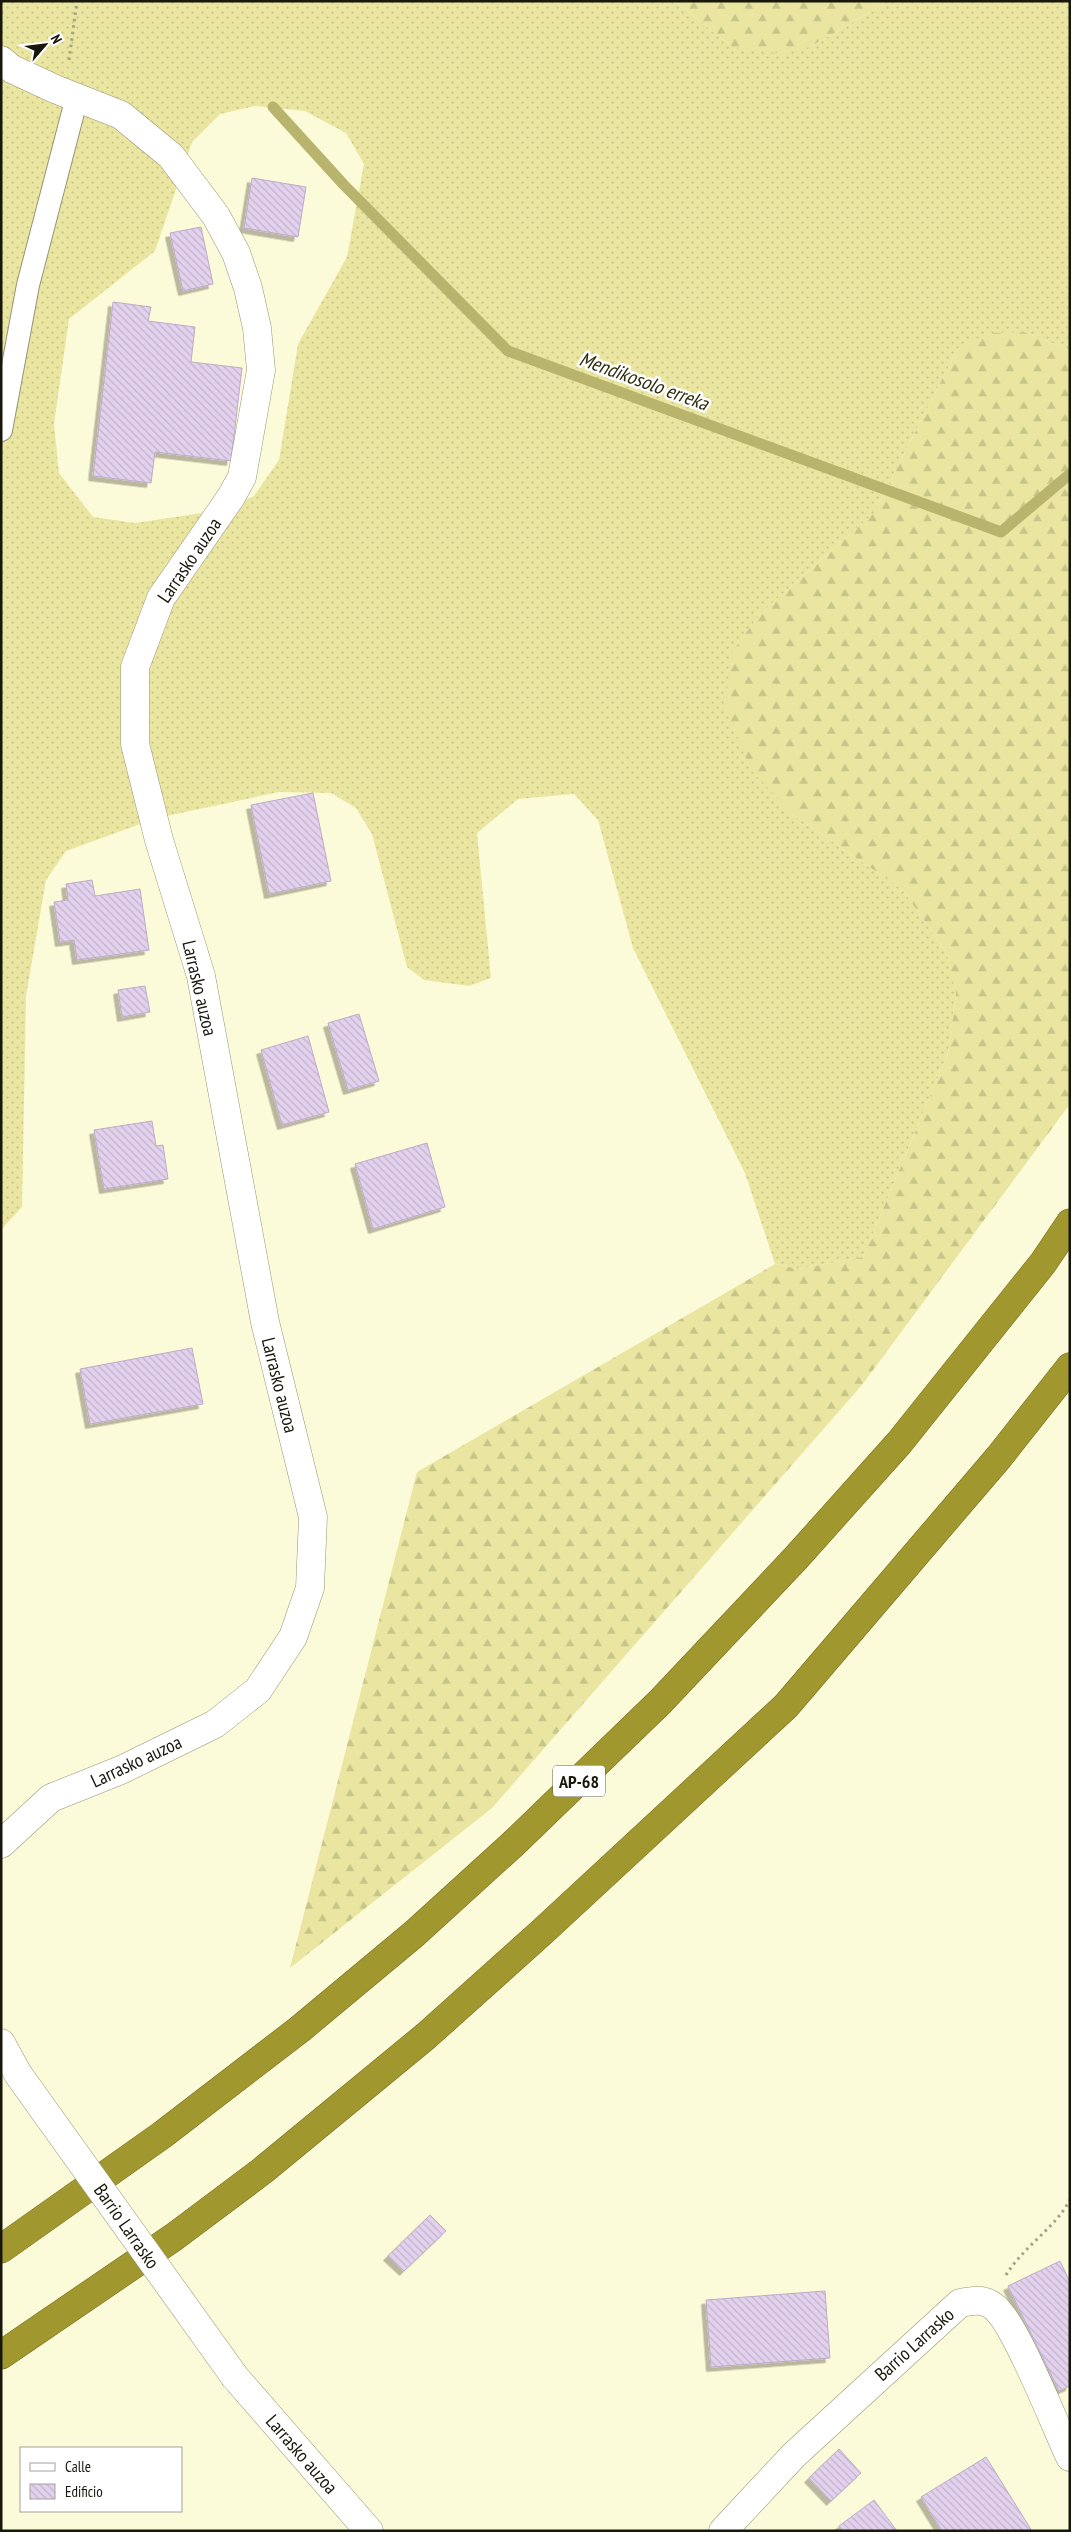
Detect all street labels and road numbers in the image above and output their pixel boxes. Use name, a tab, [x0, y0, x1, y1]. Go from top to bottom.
street label: Larrasko auzoa	[152, 513, 226, 607]
street label: Larrasko auzoa	[177, 938, 223, 1038]
street label: Larrasko auzoa	[257, 1335, 303, 1435]
street label: Larrasko auzoa	[87, 1730, 185, 1792]
road number: AP-68	[553, 1765, 605, 1796]
street label: Barrio Larrasko	[89, 2179, 165, 2273]
street label: Barrio Larrasko	[869, 2302, 959, 2386]
street label: Larrasko auzoa	[261, 2409, 343, 2499]

